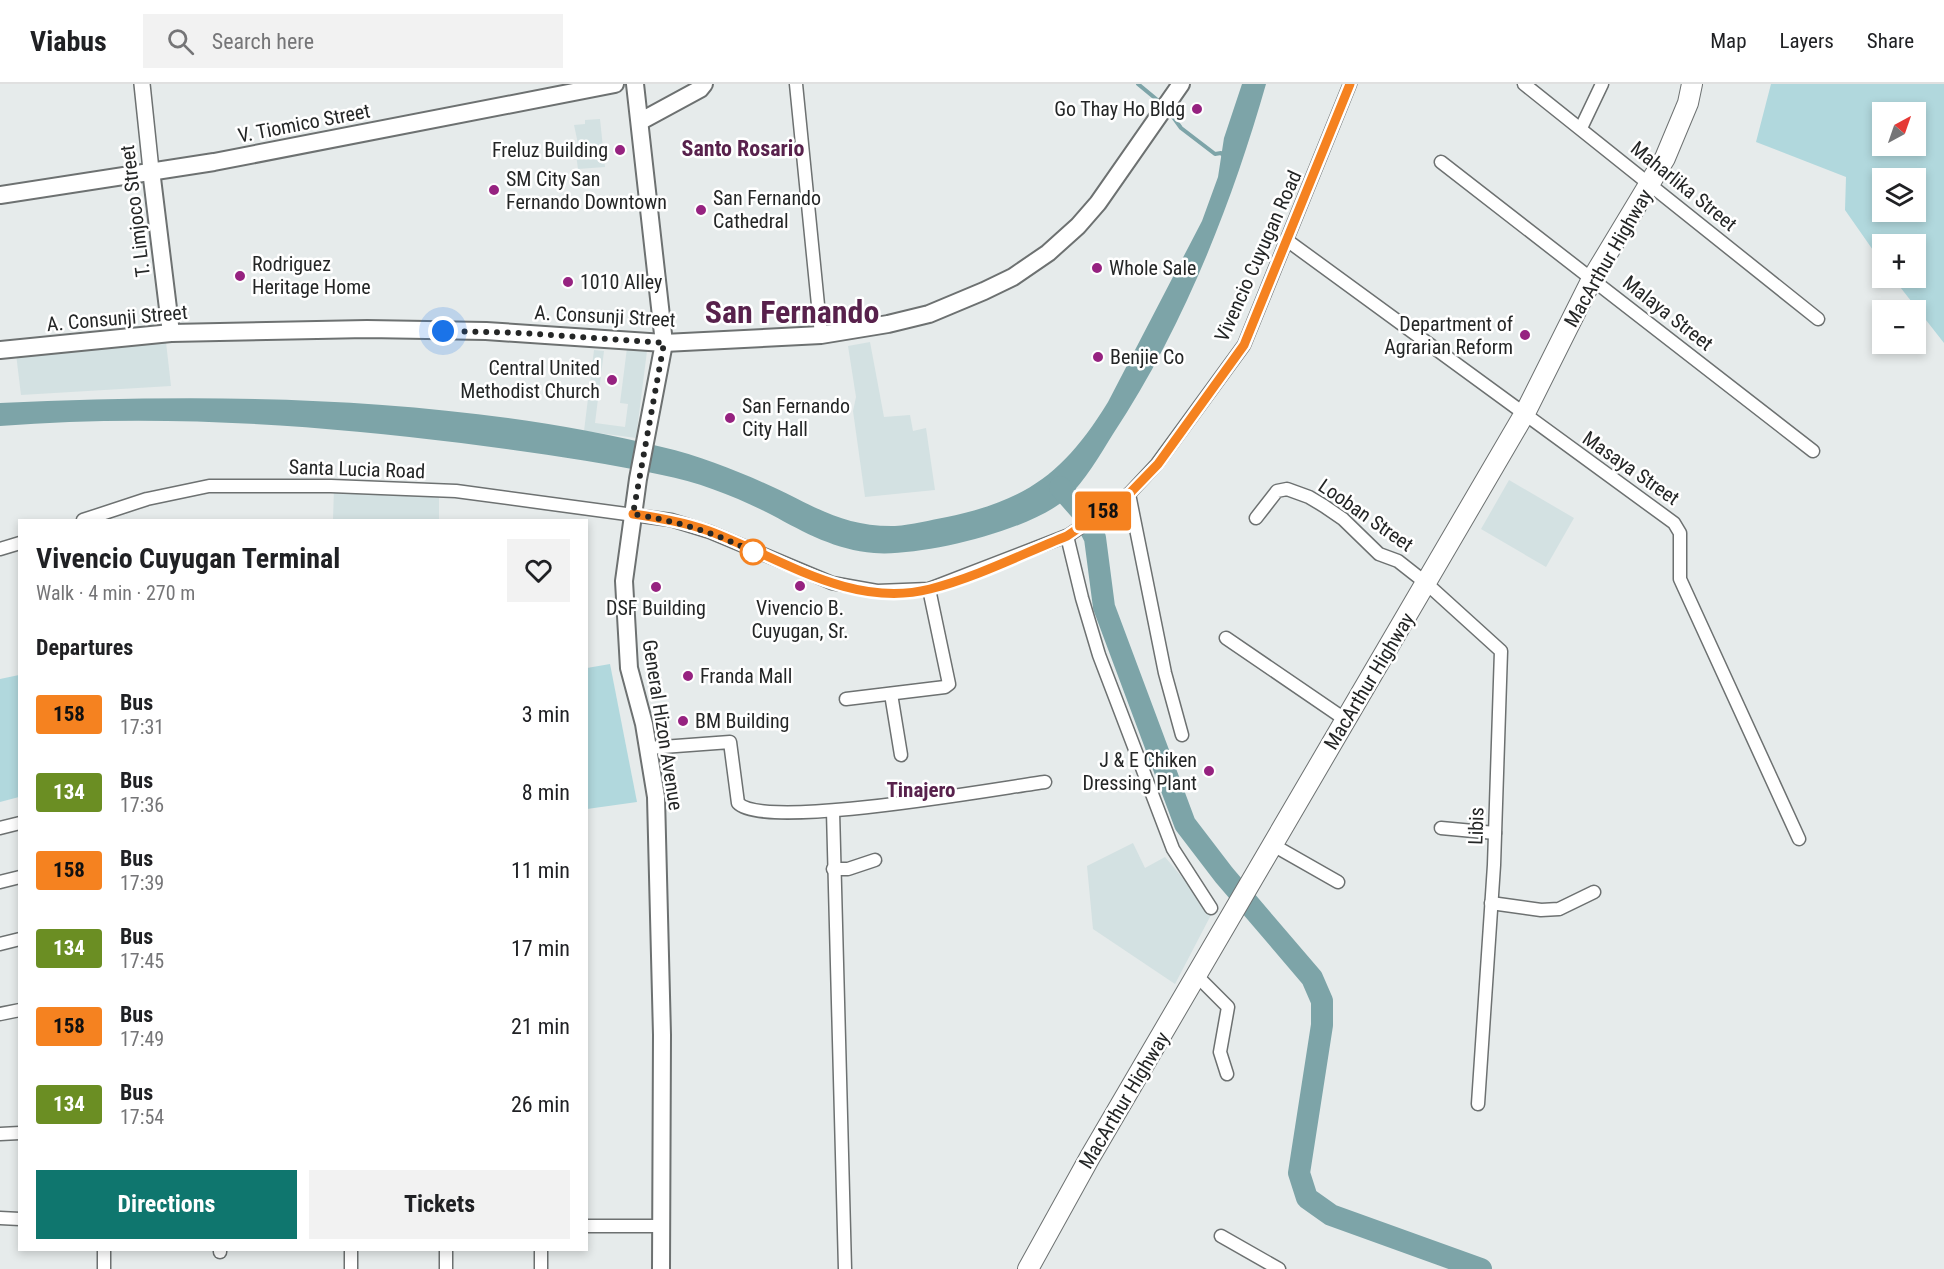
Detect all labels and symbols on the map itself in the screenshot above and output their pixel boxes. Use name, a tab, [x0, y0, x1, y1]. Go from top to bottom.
place label: Go Thay Ho Bldg	[1054, 97, 1185, 121]
street label: V. Tiomico Street	[236, 98, 372, 148]
marker: Go Thay Ho Bldg	[1190, 102, 1204, 116]
north arrow	[1872, 102, 1926, 156]
district label: Santo Rosario	[682, 136, 804, 161]
street label: Maharlika Street	[1626, 136, 1742, 236]
place label: Freluz Building	[492, 138, 608, 162]
marker: Freluz Building	[613, 143, 627, 157]
street label: T. Limjoco Street	[115, 144, 155, 278]
place label: SM City San Fernando Downtown	[506, 167, 667, 214]
street label: Vivencio Cuyugan Road	[1209, 167, 1307, 345]
marker: SM City San Fernando Downtown	[487, 183, 501, 197]
street label: MacArthur Highway	[1559, 185, 1657, 331]
place label: San Fernando Cathedral	[713, 186, 821, 233]
marker: San Fernando Cathedral	[694, 203, 708, 217]
place label: Rodriguez Heritage Home	[252, 252, 371, 299]
place label: Whole Sale	[1109, 256, 1196, 280]
marker: Whole Sale	[1090, 261, 1104, 275]
marker: Rodriguez Heritage Home	[233, 269, 247, 283]
place label: 1010 Alley	[580, 270, 662, 294]
street label: Malaya Street	[1618, 270, 1718, 356]
marker: 1010 Alley	[561, 275, 575, 289]
district label: San Fernando	[705, 293, 879, 331]
street label: A. Consunji Street	[45, 300, 189, 336]
street label: A. Consunji Street	[534, 300, 676, 332]
place label: Department of Agrarian Reform	[1384, 312, 1514, 359]
your location	[428, 316, 458, 346]
marker: Department of Agrarian Reform	[1518, 328, 1532, 342]
place label: Benjie Co	[1110, 345, 1184, 369]
marker: Benjie Co	[1091, 350, 1105, 364]
place label: Central United Methodist Church	[460, 356, 600, 403]
marker: Central United Methodist Church	[605, 373, 619, 387]
place label: San Fernando City Hall	[742, 394, 850, 441]
marker: San Fernando City Hall	[723, 411, 737, 425]
street label: Masaya Street	[1578, 426, 1684, 510]
street label: Santa Lucia Road	[288, 455, 426, 483]
street label: Looban Street	[1314, 474, 1418, 556]
line badge: 158	[1068, 492, 1138, 530]
unlabelled marker	[740, 539, 766, 565]
marker: Vivencio B. Cuyugan, Sr.	[793, 579, 807, 593]
marker: DSF Building	[649, 580, 663, 594]
place label: DSF Building	[606, 596, 706, 620]
place label: Vivencio B. Cuyugan, Sr.	[751, 596, 849, 643]
street label: MacArthur Highway	[1319, 608, 1419, 754]
street label: General Hizon Avenue	[638, 638, 688, 812]
place label: Franda Mall	[700, 664, 792, 688]
marker: Franda Mall	[681, 669, 695, 683]
place label: BM Building	[695, 709, 789, 733]
marker: BM Building	[676, 714, 690, 728]
place label: J & E Chiken Dressing Plant	[1082, 748, 1197, 795]
marker: J & E Chiken Dressing Plant	[1202, 764, 1216, 778]
district label: Tinajero	[886, 778, 956, 802]
street label: Libis	[1463, 807, 1489, 845]
street label: MacArthur Highway	[1074, 1027, 1174, 1173]

